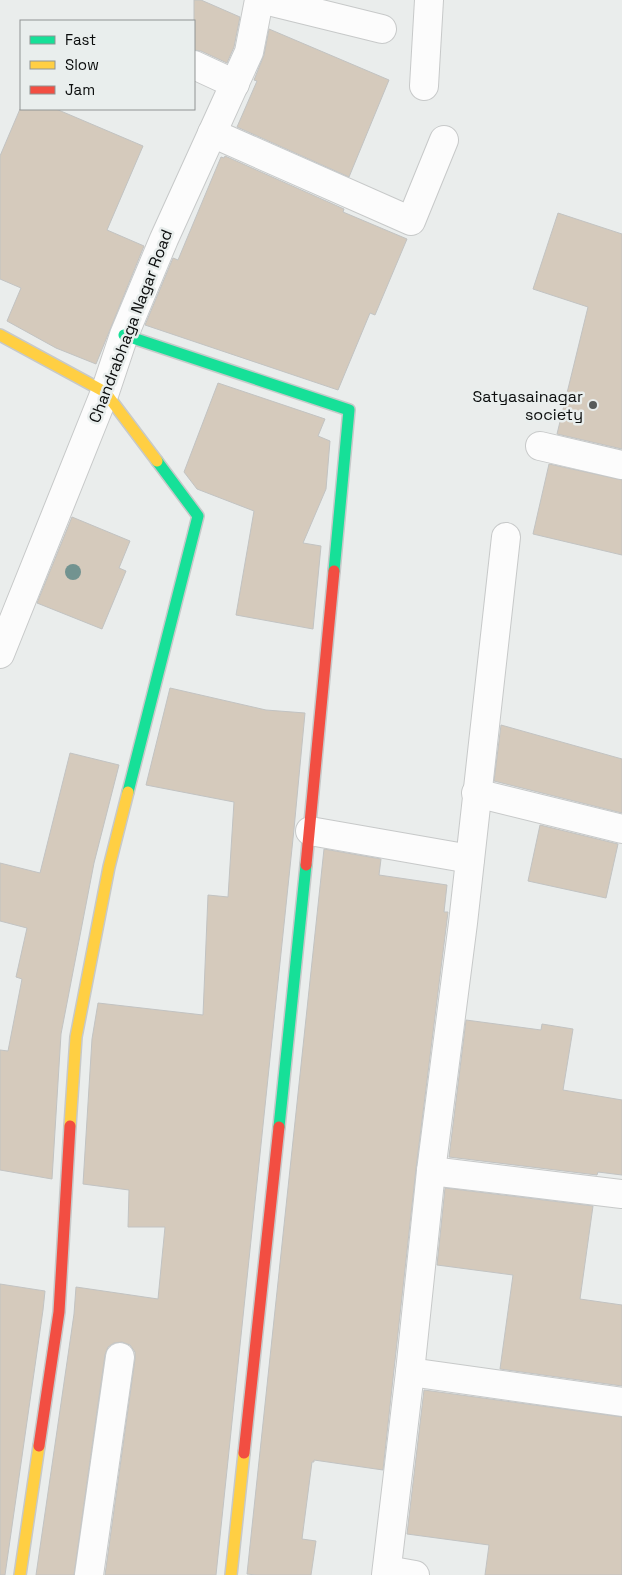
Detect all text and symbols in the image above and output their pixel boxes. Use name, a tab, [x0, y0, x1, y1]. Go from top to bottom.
legend	[20, 20, 195, 110]
text: Fast	[65, 30, 96, 49]
text: Slow	[65, 55, 99, 74]
text: Jam	[65, 80, 95, 99]
street label: Chandrabhaga Nagar Road	[84, 226, 177, 426]
place label: Satyasainagar society	[472, 386, 583, 425]
marker: Satyasainagar society	[587, 399, 599, 411]

